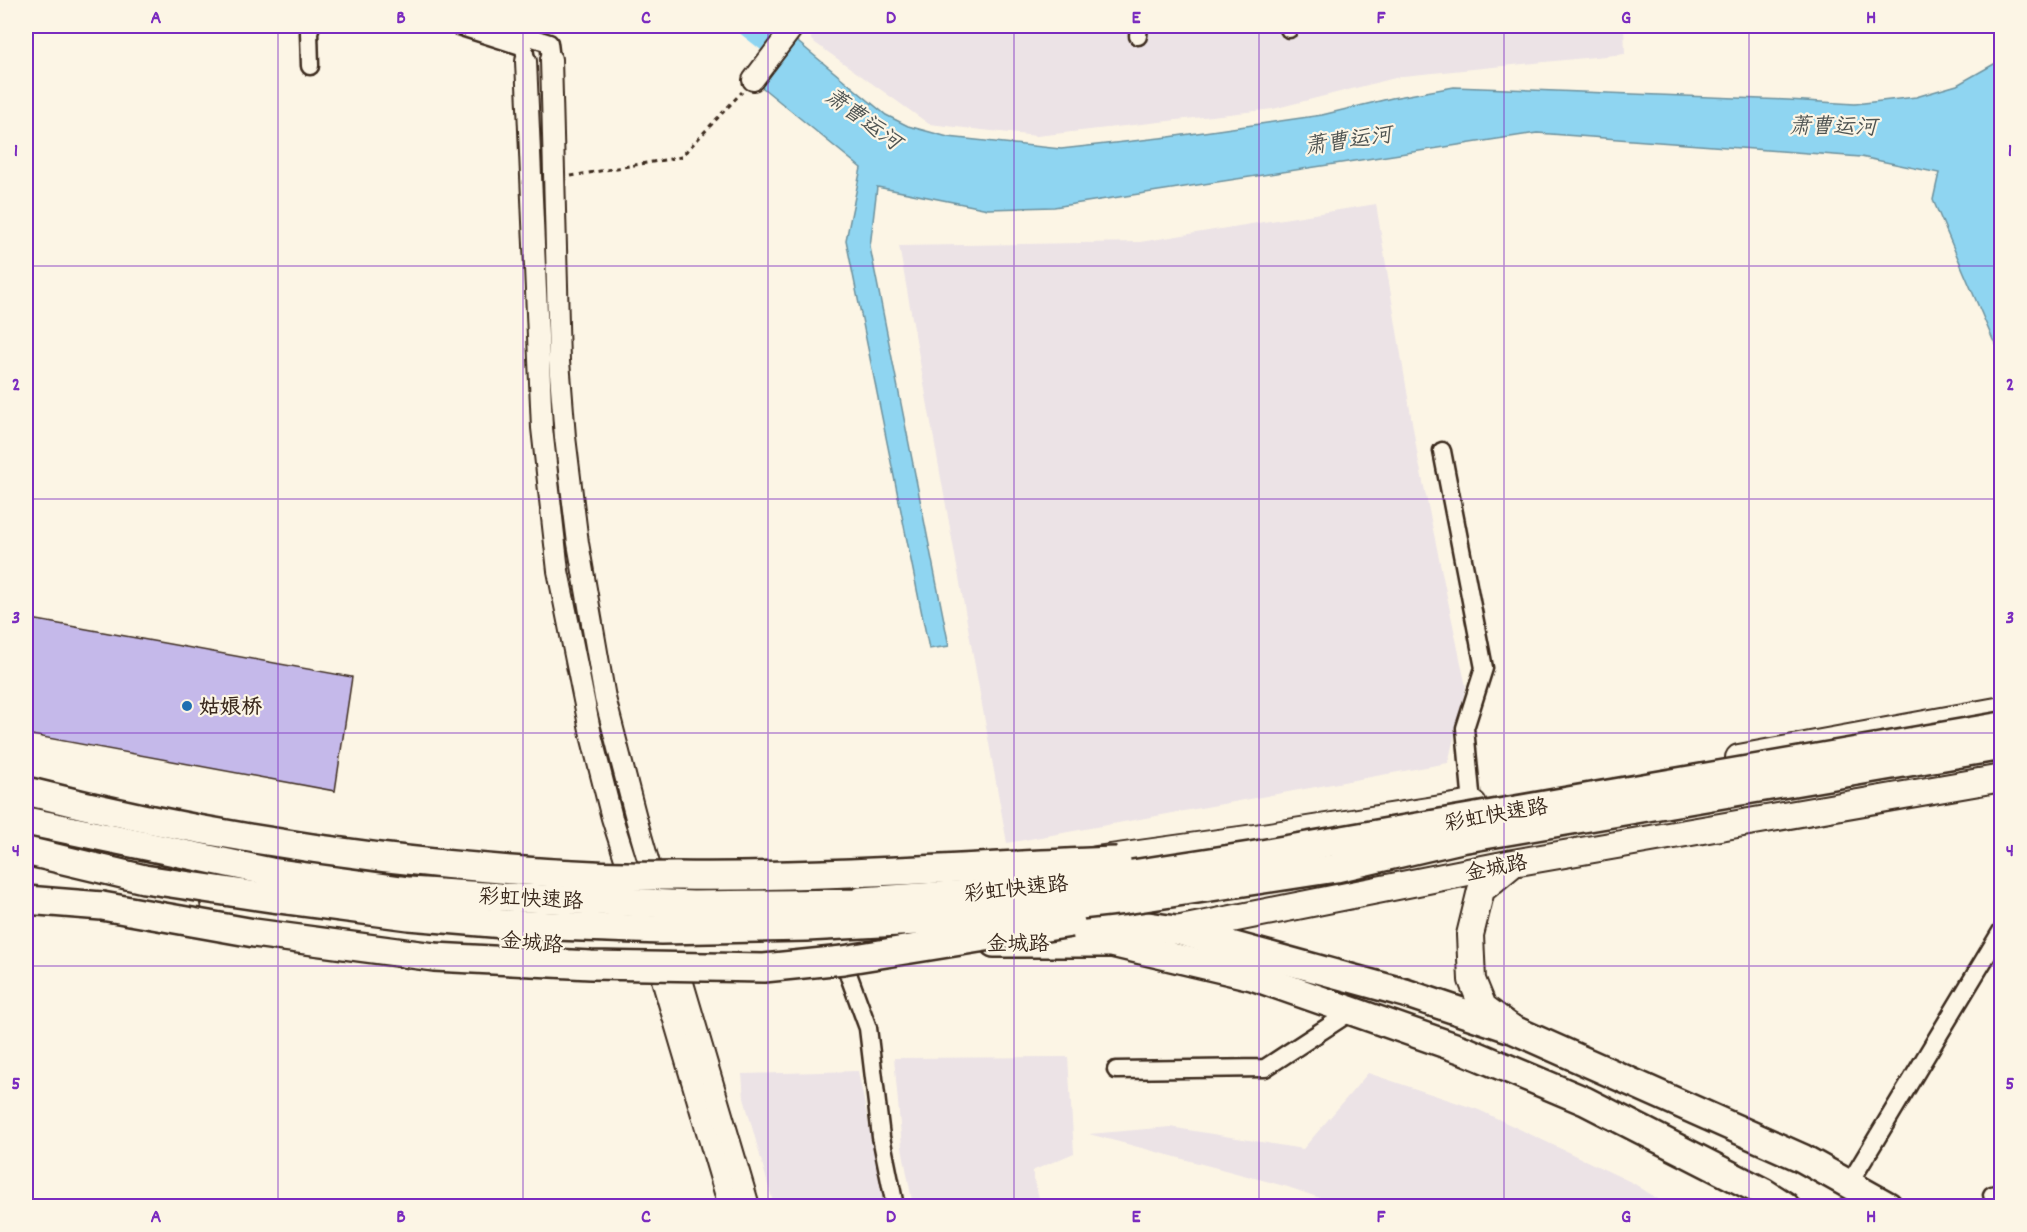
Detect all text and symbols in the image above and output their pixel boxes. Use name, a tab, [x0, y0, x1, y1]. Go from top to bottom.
text: A	[151, 5, 162, 33]
text: B	[396, 5, 406, 33]
text: C	[641, 5, 651, 33]
text: D	[886, 5, 897, 33]
text: E	[1131, 5, 1141, 33]
text: F	[1377, 5, 1387, 33]
text: G	[1621, 5, 1631, 33]
text: H	[1866, 5, 1876, 33]
water label: 萧曹运河	[817, 82, 909, 161]
water label: 萧曹运河	[1789, 112, 1880, 145]
water label: 萧曹运河	[1303, 121, 1397, 164]
text: 1	[14, 138, 18, 166]
text: 1	[2008, 138, 2012, 166]
text: 2	[12, 372, 20, 400]
text: 2	[2006, 372, 2014, 400]
text: 3	[12, 605, 20, 633]
text: 3	[2006, 605, 2014, 633]
place label: 姑娘桥	[199, 694, 262, 724]
marker: 姑娘桥	[180, 699, 194, 713]
street label: 彩虹快速路	[1442, 793, 1551, 841]
text: 4	[12, 838, 20, 866]
text: 4	[2006, 838, 2014, 866]
street label: 金城路	[1463, 849, 1530, 891]
street label: 彩虹快速路	[963, 871, 1070, 911]
street label: 彩虹快速路	[478, 883, 584, 919]
street label: 金城路	[499, 927, 564, 963]
street label: 金城路	[987, 931, 1050, 961]
text: 5	[11, 1071, 21, 1099]
text: 5	[2005, 1071, 2015, 1099]
text: A	[151, 1204, 162, 1232]
text: B	[396, 1204, 406, 1232]
text: C	[641, 1204, 651, 1232]
text: D	[886, 1204, 897, 1232]
text: E	[1131, 1204, 1141, 1232]
text: F	[1377, 1204, 1387, 1232]
text: G	[1621, 1204, 1631, 1232]
text: H	[1866, 1204, 1876, 1232]

